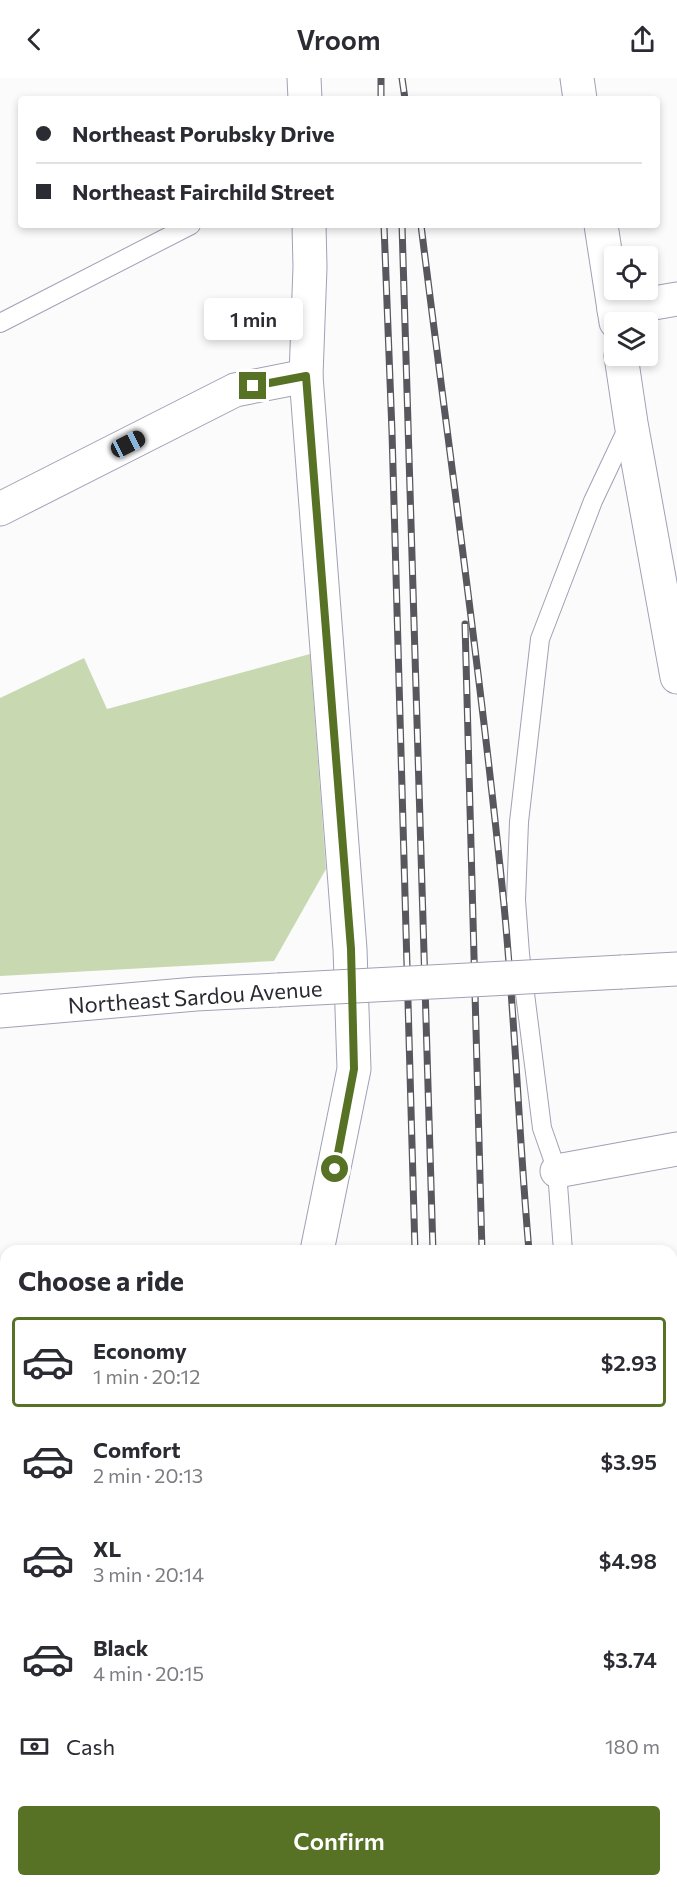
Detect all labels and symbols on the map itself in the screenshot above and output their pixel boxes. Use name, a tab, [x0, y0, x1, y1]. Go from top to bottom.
callout: 1 min	[204, 299, 302, 341]
route end	[239, 372, 266, 399]
car	[108, 428, 148, 460]
street label: Northeast Sardou Avenue	[67, 974, 323, 1019]
route start	[321, 1155, 348, 1182]

